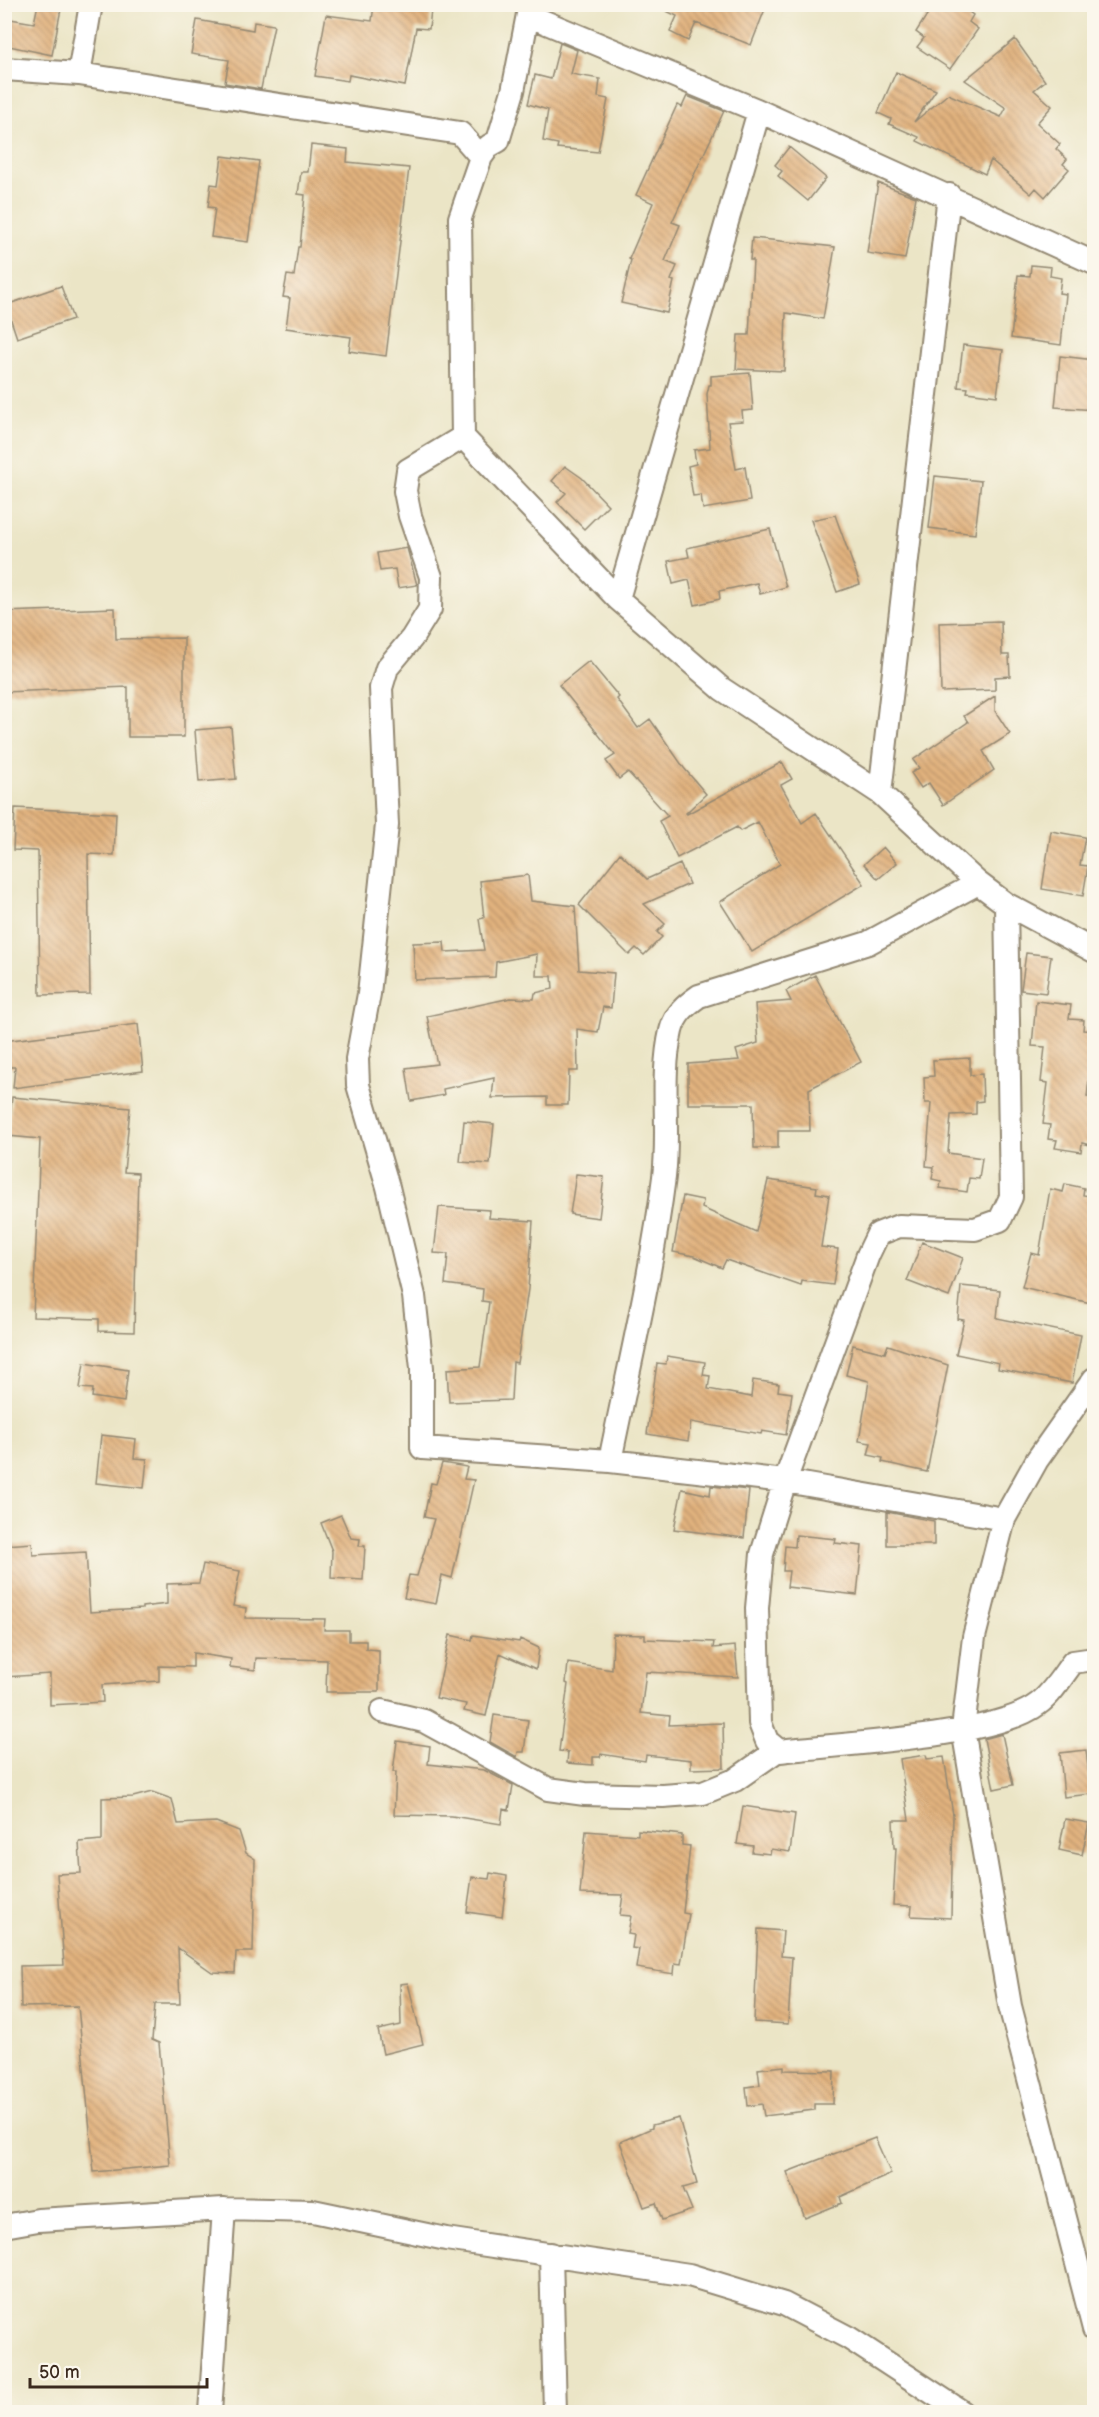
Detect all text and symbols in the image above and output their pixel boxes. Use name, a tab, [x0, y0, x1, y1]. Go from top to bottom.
scale bar	[30, 2351, 207, 2389]
text: 50 m	[39, 2362, 80, 2383]

